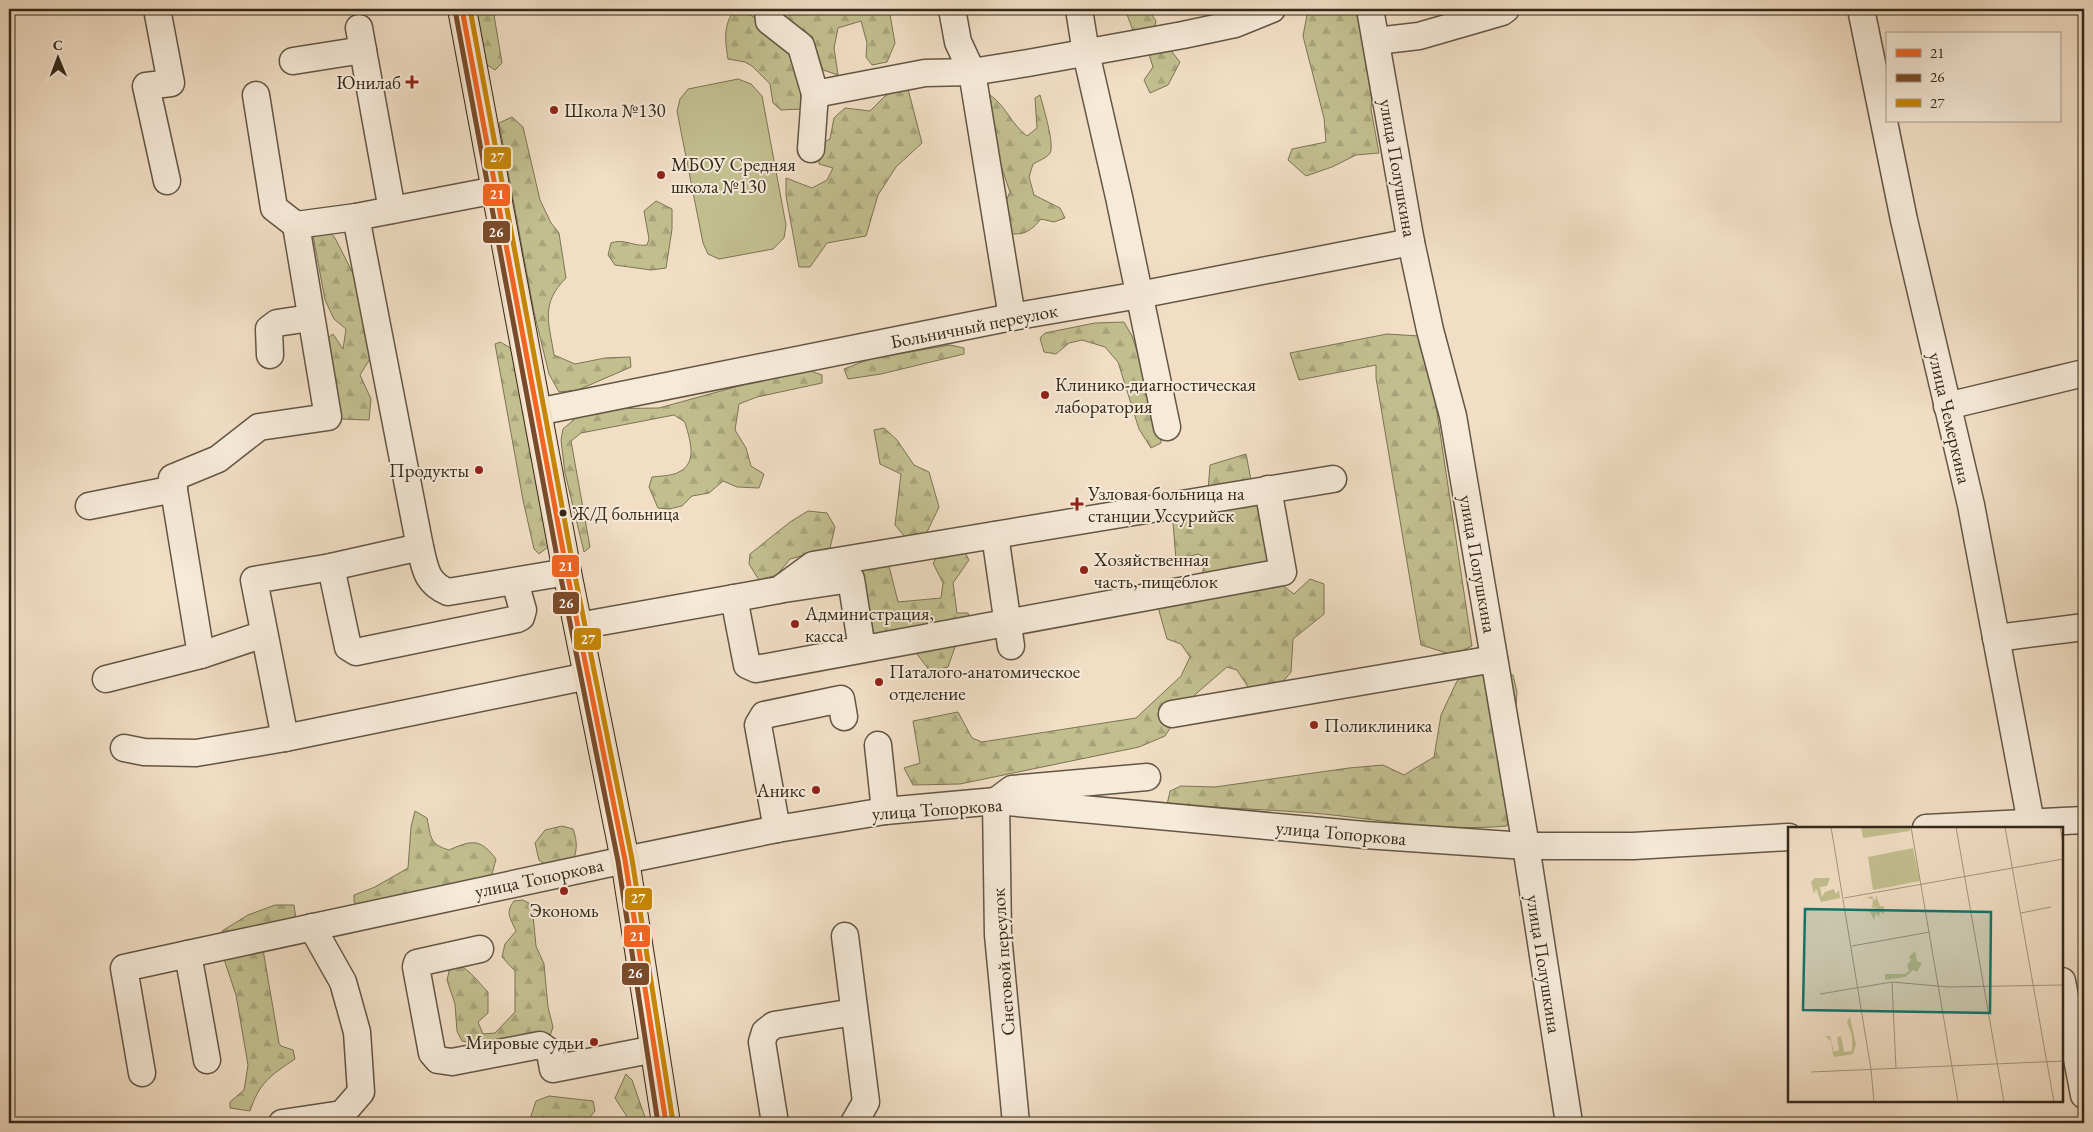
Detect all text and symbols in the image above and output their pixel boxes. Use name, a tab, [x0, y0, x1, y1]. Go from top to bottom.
north arrow	[32, 32, 82, 82]
legend	[1886, 32, 2060, 122]
text: С	[53, 36, 63, 54]
text: 21	[1930, 43, 1944, 62]
text: 26	[1930, 67, 1944, 86]
place label: Юнилаб	[336, 70, 401, 95]
marker: Юнилаб	[405, 75, 419, 89]
text: 27	[1930, 93, 1945, 112]
street label: улица Полушкина	[1374, 97, 1423, 240]
place label: Школа №130	[564, 98, 666, 123]
marker: Школа №130	[548, 104, 560, 116]
line badge: 27	[483, 146, 512, 170]
text: 27	[490, 148, 505, 166]
place label: МБОУ Средняя школа №130	[671, 152, 796, 199]
marker: МБОУ Средняя школа №130	[655, 169, 667, 181]
line badge: 21	[482, 183, 511, 207]
text: 21	[490, 185, 504, 203]
line badge: 26	[482, 220, 511, 244]
text: 26	[489, 223, 504, 241]
street label: Больничный переулок	[888, 298, 1060, 354]
street label: улица Чемеркина	[1923, 350, 1977, 487]
place label: Клинико-диагностическая лаборатория	[1055, 372, 1256, 419]
marker: Клинико-диагностическая лаборатория	[1039, 389, 1051, 401]
place label: Продукты	[389, 458, 469, 483]
marker: Продукты	[473, 464, 485, 476]
place label: Узловая больница на станции Уссурийск	[1087, 481, 1245, 528]
street label: улица Полушкина	[1454, 493, 1503, 636]
marker: Узловая больница на станции Уссурийск	[1070, 497, 1084, 511]
place label: Ж/Д больница	[571, 502, 680, 525]
marker: Ж/Д больница	[558, 508, 568, 518]
place label: Хозяйственная часть, пищеблок	[1093, 547, 1218, 594]
line badge: 21	[551, 554, 580, 578]
text: 21	[559, 557, 573, 575]
marker: Хозяйственная часть, пищеблок	[1078, 564, 1090, 576]
line badge: 26	[552, 591, 580, 615]
text: 26	[559, 594, 574, 612]
place label: Администрация, касса	[804, 601, 934, 648]
marker: Администрация, касса	[789, 618, 801, 630]
line badge: 27	[573, 627, 602, 651]
text: 27	[581, 630, 596, 648]
place label: Паталого-анатомическое отделение	[889, 659, 1080, 706]
marker: Паталого-анатомическое отделение	[873, 676, 885, 688]
place label: Поликлиника	[1324, 713, 1433, 738]
marker: Поликлиника	[1308, 719, 1320, 731]
place label: Аникс	[755, 778, 806, 803]
marker: Аникс	[810, 784, 822, 796]
street label: улица Топоркова	[871, 792, 1004, 826]
street label: улица Топоркова	[1275, 815, 1408, 851]
inset map	[1788, 827, 2063, 1102]
street label: улица Топоркова	[472, 852, 606, 904]
marker: Экономь	[558, 885, 570, 897]
line badge: 27	[624, 887, 653, 911]
street label: Снеговой переулок	[985, 887, 1021, 1037]
text: 27	[631, 889, 646, 907]
street label: улица Полушкина	[1521, 893, 1567, 1036]
place label: Экономь	[529, 898, 599, 923]
line badge: 21	[623, 924, 651, 948]
text: 21	[630, 927, 644, 945]
line badge: 26	[621, 962, 650, 986]
text: 26	[628, 964, 643, 982]
place label: Мировые судьи	[465, 1030, 584, 1055]
marker: Мировые судьи	[588, 1036, 600, 1048]

